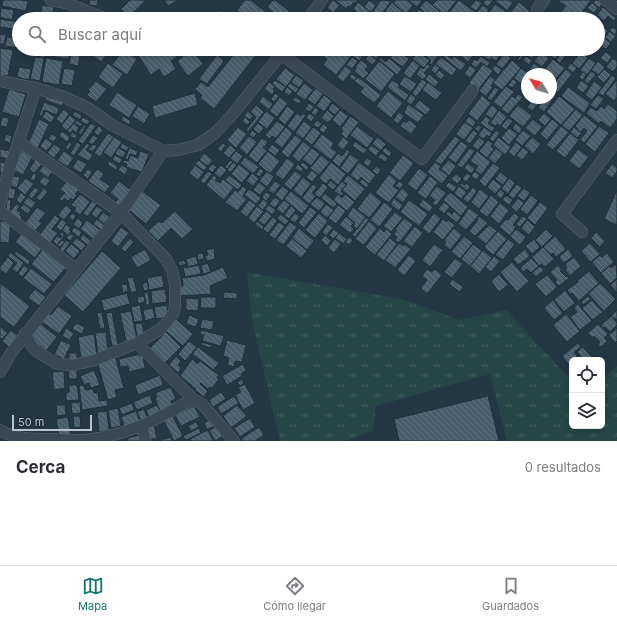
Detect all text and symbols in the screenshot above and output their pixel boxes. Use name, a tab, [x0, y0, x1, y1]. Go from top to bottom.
search box	[12, 12, 605, 56]
icon: search	[26, 23, 48, 45]
text: Buscar aquí	[58, 25, 142, 44]
north arrow	[521, 68, 557, 104]
map controls	[569, 357, 605, 429]
button: locate	[569, 357, 605, 393]
button: layers	[569, 393, 605, 429]
scale bar	[12, 413, 92, 432]
text: 50 m	[18, 415, 44, 429]
text: Cerca	[16, 457, 65, 477]
text: 0 resultados	[525, 459, 601, 475]
tab: Mapa	[78, 575, 107, 613]
tab: Cómo llegar	[263, 575, 326, 613]
tab: Guardados	[482, 575, 539, 613]

